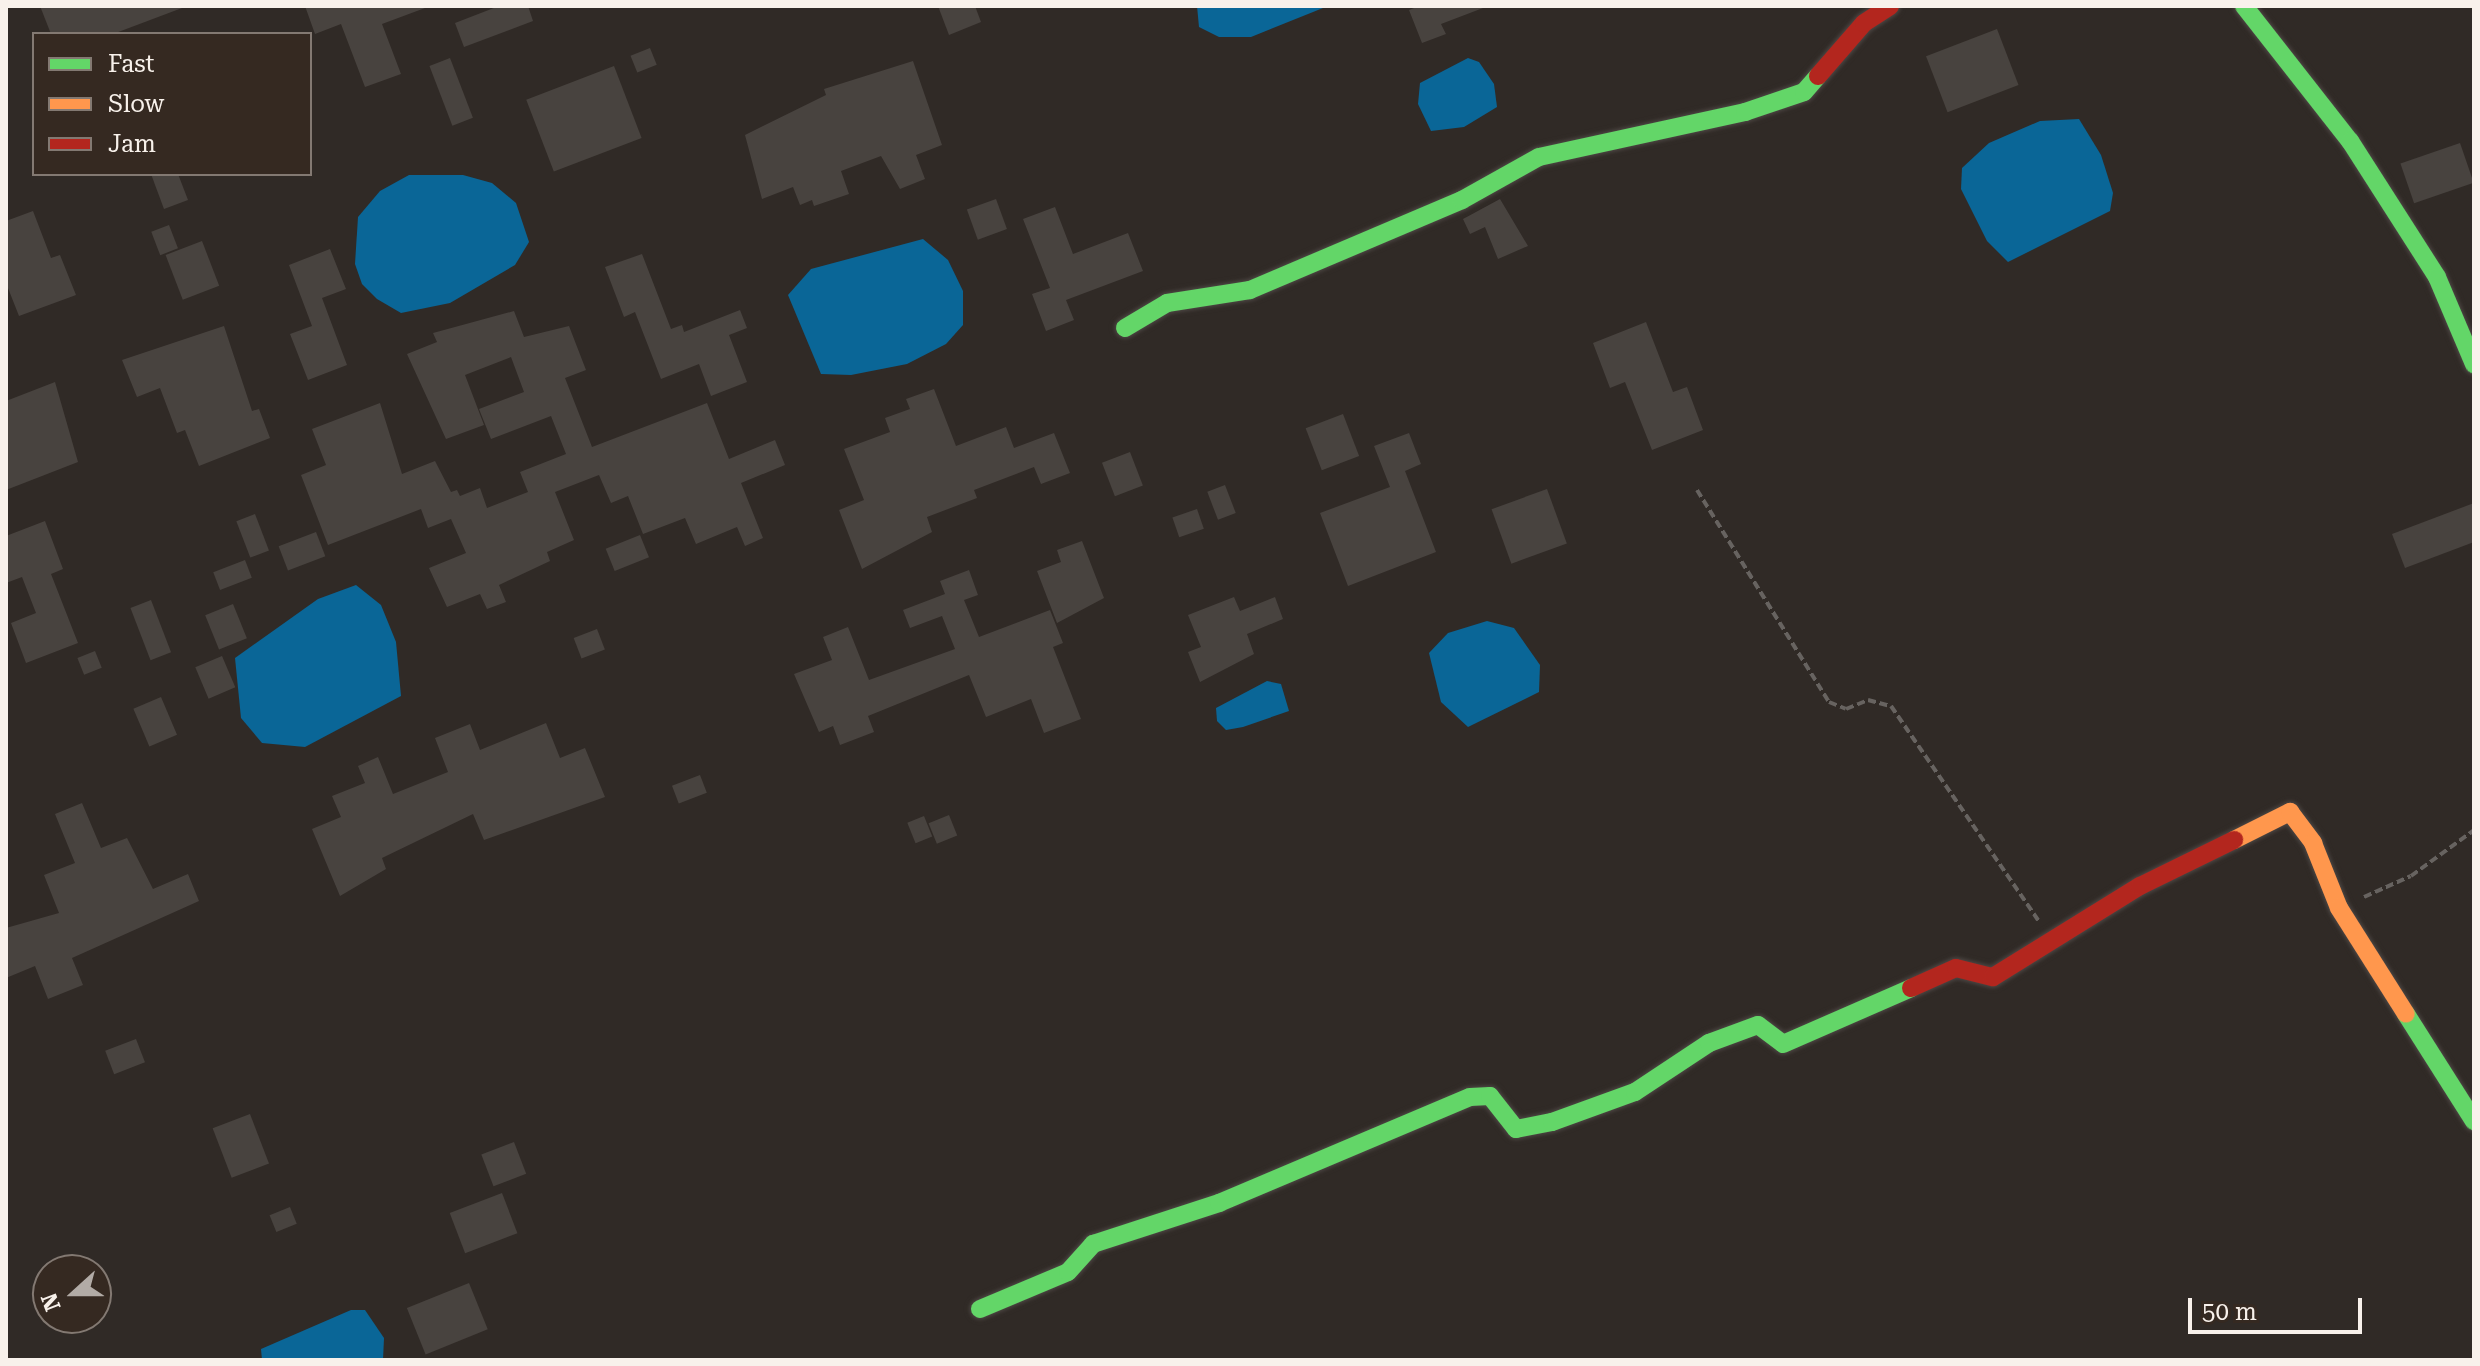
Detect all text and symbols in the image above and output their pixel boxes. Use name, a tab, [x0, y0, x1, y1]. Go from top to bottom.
legend	[32, 32, 312, 176]
text: Fast	[108, 50, 155, 78]
text: Slow	[108, 90, 164, 118]
text: Jam	[108, 130, 156, 158]
north arrow	[32, 1254, 112, 1334]
scale bar	[2192, 1282, 2366, 1332]
text: N	[36, 1290, 66, 1314]
text: 50 m	[2202, 1298, 2257, 1326]

